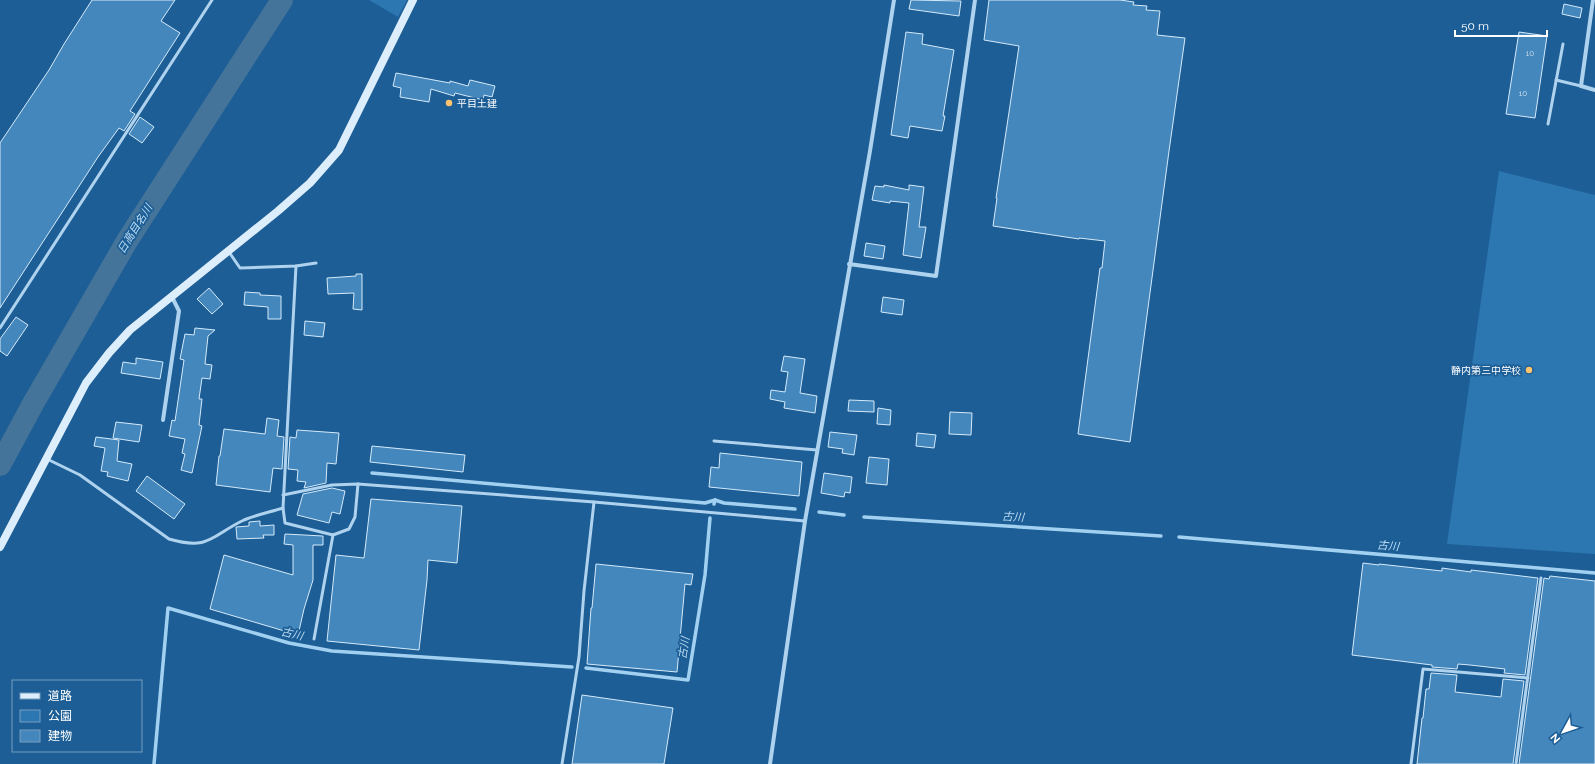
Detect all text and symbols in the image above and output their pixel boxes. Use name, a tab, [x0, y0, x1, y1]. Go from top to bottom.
scale bar	[1455, 12, 1547, 38]
text: 50 m	[1461, 19, 1489, 33]
house number: 10	[1526, 48, 1534, 58]
house number: 10	[1519, 88, 1527, 98]
marker: 平目土建	[444, 98, 454, 108]
place label: 平目土建	[457, 98, 497, 109]
water label: 日高目名川	[115, 201, 156, 256]
place label: 静内第三中学校	[1451, 365, 1521, 376]
marker: 静内第三中学校	[1524, 365, 1534, 375]
water label: 古川	[1002, 510, 1025, 524]
water label: 古川	[1376, 539, 1401, 554]
water label: 古川	[280, 625, 305, 643]
water label: 古川	[676, 635, 692, 660]
legend	[12, 680, 142, 752]
text: 道路	[48, 689, 72, 703]
text: 公園	[48, 709, 72, 723]
north arrow	[1543, 712, 1583, 752]
text: 建物	[48, 729, 72, 743]
text: N	[1548, 731, 1563, 746]

